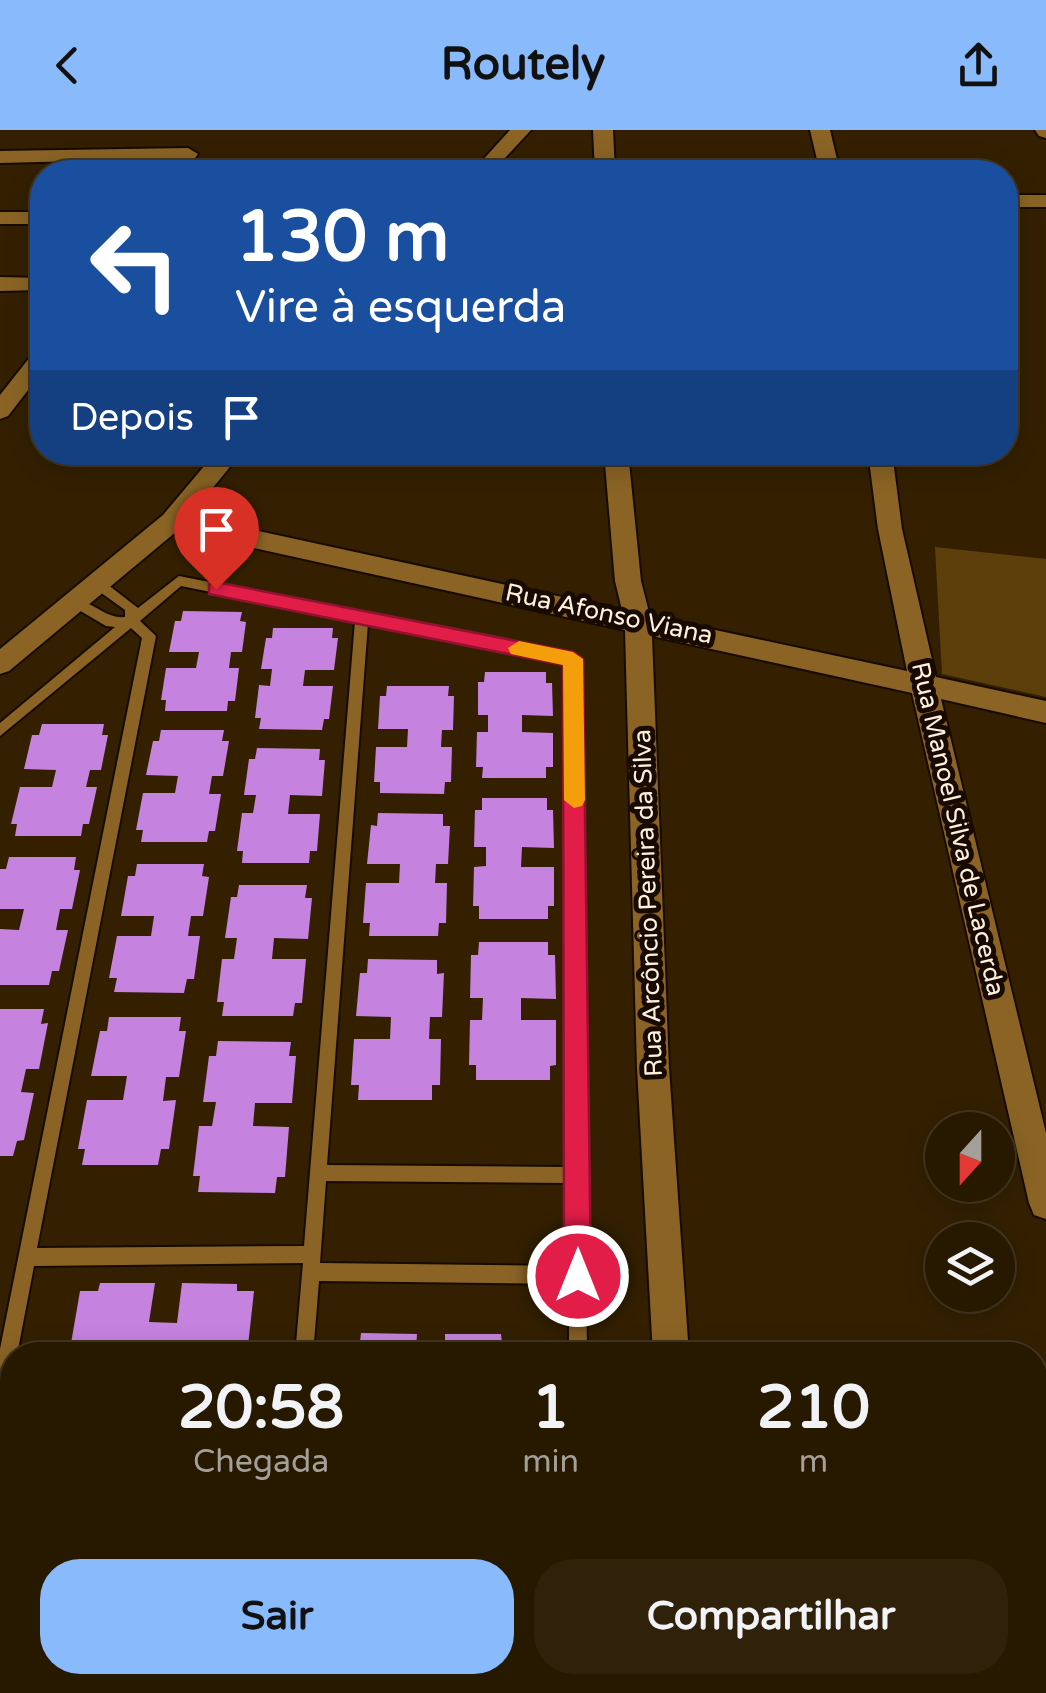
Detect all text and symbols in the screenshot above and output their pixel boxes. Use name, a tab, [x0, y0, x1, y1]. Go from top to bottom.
icon: back	[40, 38, 95, 93]
text: Routely	[441, 38, 605, 92]
icon: share	[951, 38, 1006, 93]
text: 130 m	[235, 196, 449, 280]
icon: left	[70, 200, 200, 330]
text: Vire à esquerda	[235, 281, 566, 335]
icon: arrive	[214, 390, 269, 445]
text: Depois	[70, 395, 194, 441]
pin	[174, 487, 259, 590]
icon: arrive	[189, 502, 244, 557]
street label: Rua Afonso Viana	[503, 577, 715, 651]
street label: Rua Manoel Silva de Lacerda	[905, 659, 1011, 999]
street label: Rua Arcôncio Pereira da Silva	[627, 729, 669, 1077]
north arrow	[925, 1112, 1015, 1202]
map controls	[925, 1112, 1015, 1312]
button: layers	[925, 1222, 1015, 1312]
position arrow	[526, 1224, 630, 1328]
text: 20:58	[178, 1372, 344, 1444]
text: 1	[532, 1372, 569, 1444]
text: 210	[757, 1372, 870, 1444]
text: Chegada	[193, 1443, 329, 1481]
text: min	[522, 1443, 579, 1481]
text: m	[799, 1443, 828, 1481]
button: Sair	[40, 1559, 514, 1674]
button: Compartilhar	[534, 1559, 1008, 1674]

